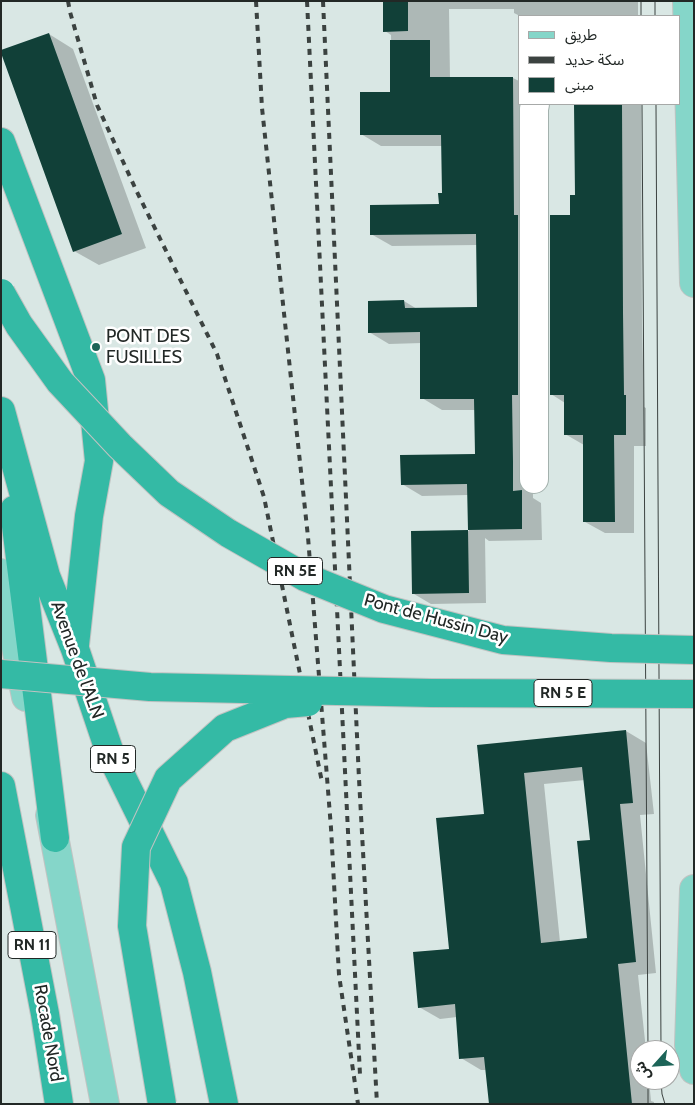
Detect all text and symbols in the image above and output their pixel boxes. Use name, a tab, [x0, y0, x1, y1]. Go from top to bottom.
legend	[518, 15, 680, 105]
text: طريق	[565, 26, 597, 44]
text: سكة حديد	[565, 51, 624, 69]
text: مبنى	[565, 76, 594, 94]
place label: PONT DES FUSILLES	[106, 326, 190, 368]
marker: PONT DES FUSILLES	[90, 341, 102, 353]
road number: RN 5E	[268, 558, 322, 584]
street label: Pont de Hussin Day	[362, 589, 510, 649]
street label: Avenue de l'ALN	[46, 598, 108, 722]
road number: RN 5 E	[534, 680, 592, 706]
road number: RN 5	[90, 746, 136, 772]
road number: RN 11	[8, 932, 56, 958]
street label: Rocade Nord	[29, 983, 67, 1083]
north arrow	[630, 1040, 680, 1090]
text: ش	[630, 1059, 655, 1084]

